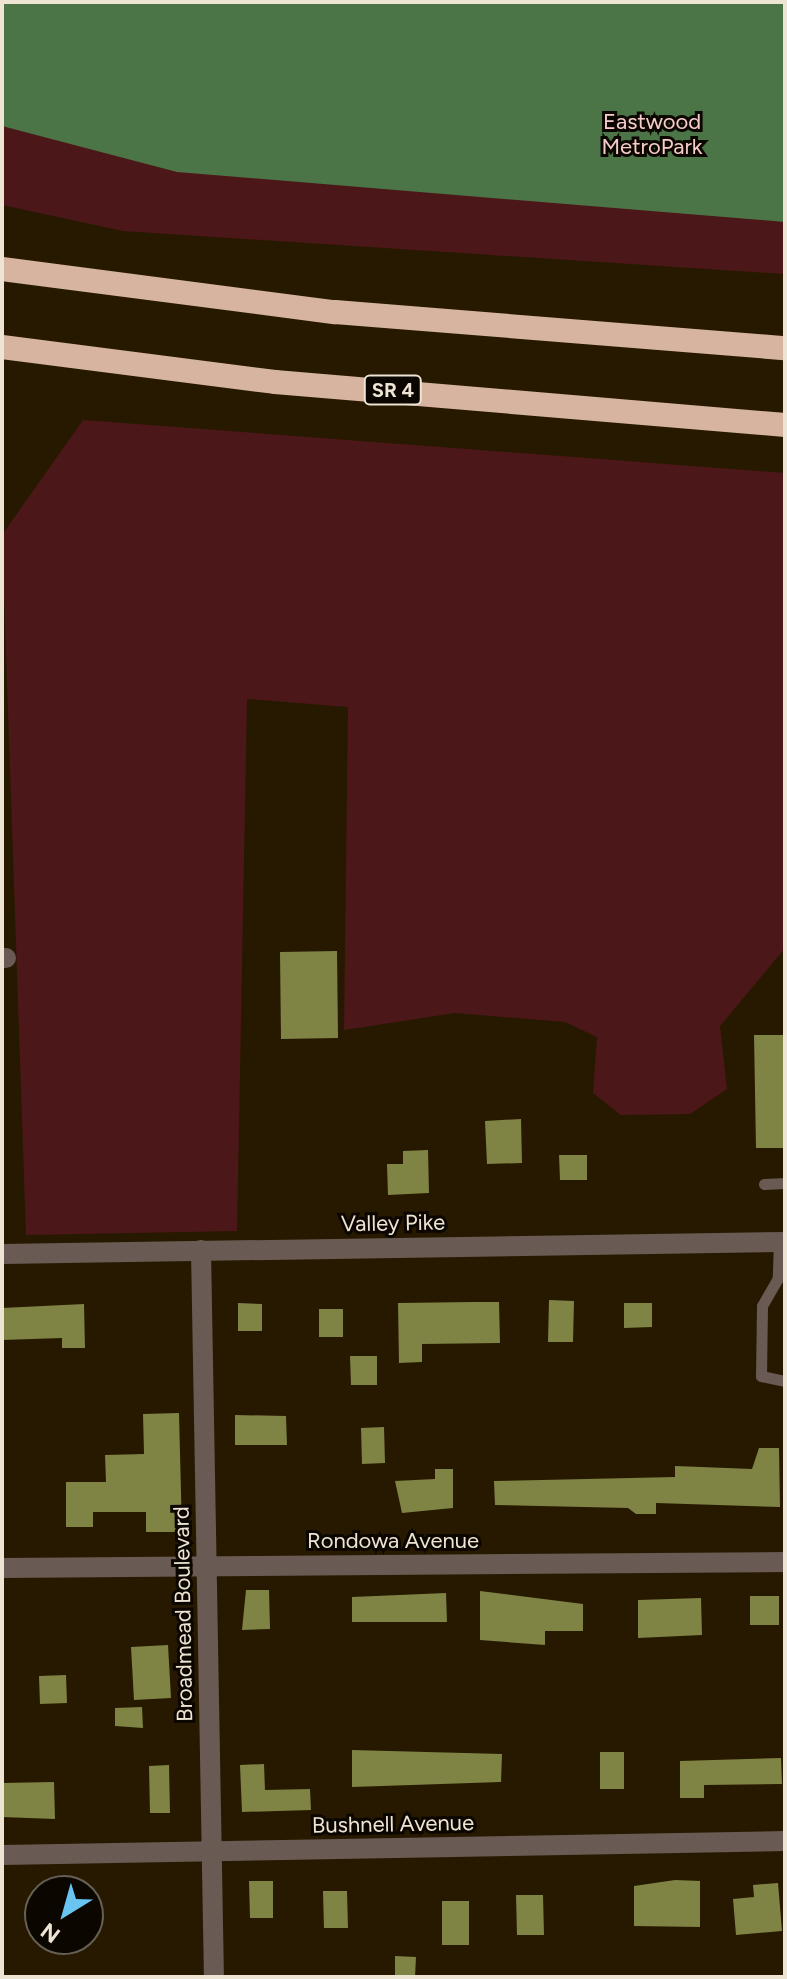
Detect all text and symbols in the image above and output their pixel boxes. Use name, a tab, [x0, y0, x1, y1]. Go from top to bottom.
park label: Eastwood MetroPark	[602, 108, 702, 160]
road number: SR 4	[363, 374, 423, 406]
street label: Valley Pike	[341, 1209, 445, 1237]
street label: Broadmead Boulevard	[168, 1506, 198, 1722]
street label: Rondowa Avenue	[307, 1528, 479, 1554]
street label: Bushnell Avenue	[312, 1809, 474, 1839]
north arrow	[24, 1875, 104, 1955]
text: N	[36, 1917, 65, 1949]

